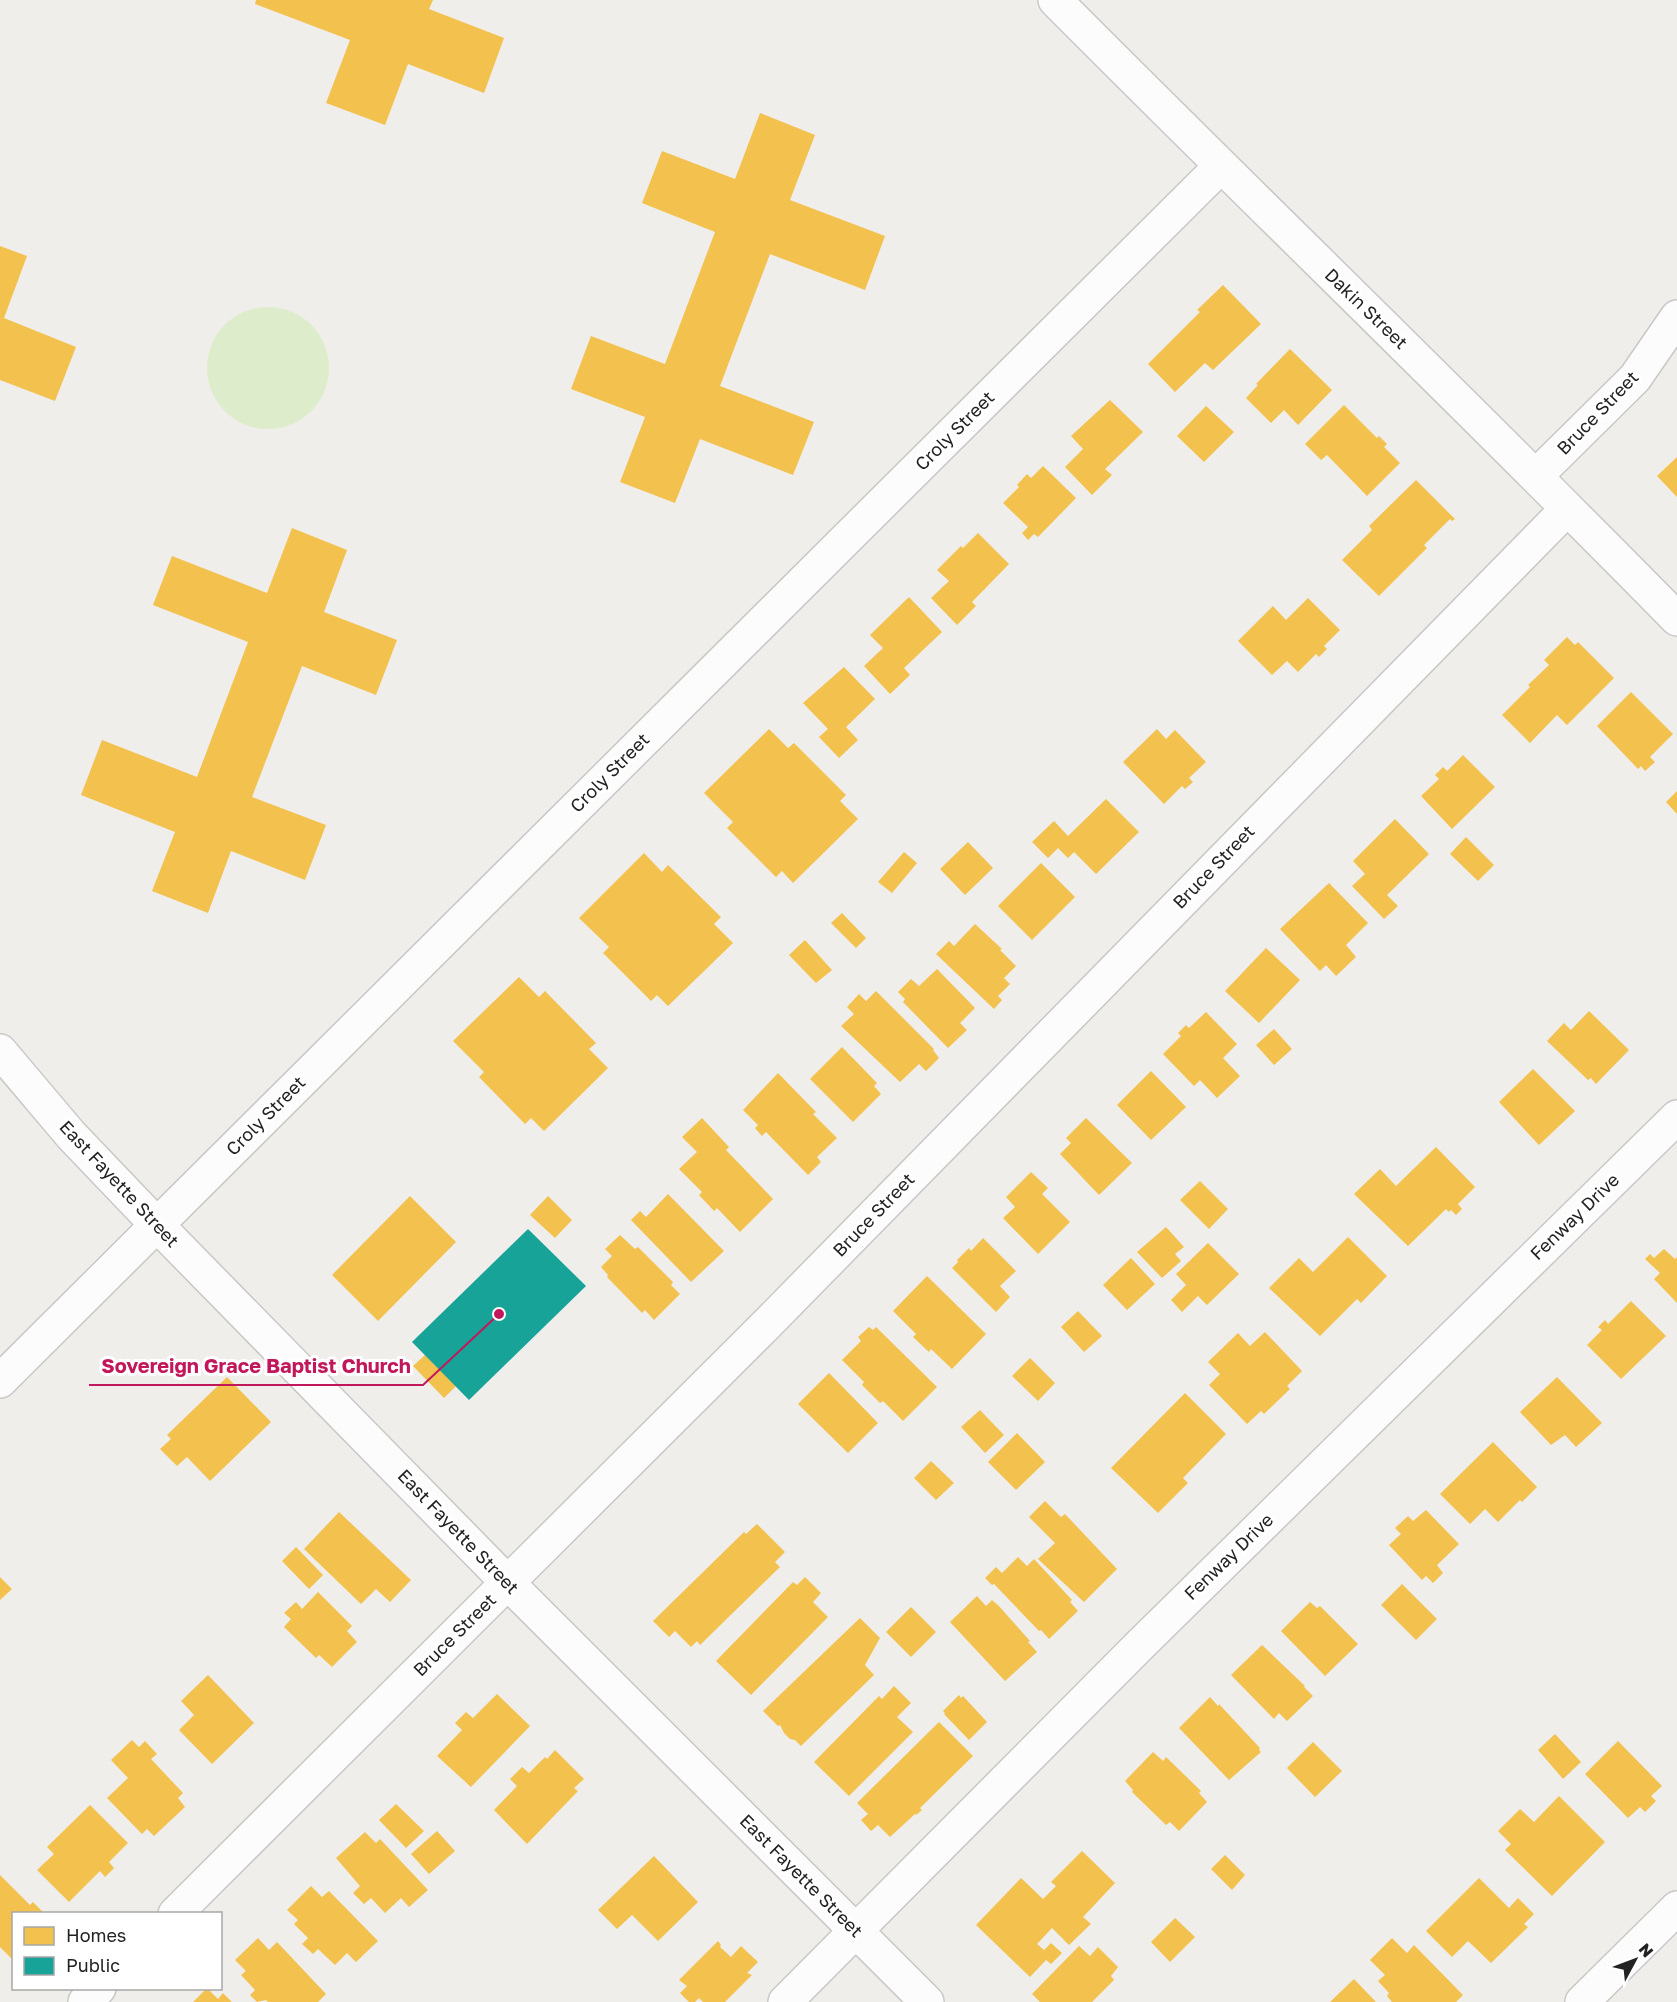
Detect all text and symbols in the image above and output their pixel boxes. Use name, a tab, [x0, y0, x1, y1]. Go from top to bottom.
street label: Dakin Street	[1321, 263, 1413, 353]
street label: Bruce Street	[1552, 366, 1643, 459]
street label: Croly Street	[910, 386, 999, 475]
street label: Croly Street	[565, 728, 654, 817]
street label: Bruce Street	[1168, 820, 1259, 913]
street label: Croly Street	[221, 1071, 310, 1160]
street label: East Fayette Street	[55, 1115, 184, 1251]
street label: Bruce Street	[828, 1168, 919, 1261]
street label: Fenway Drive	[1525, 1168, 1623, 1264]
callout: Sovereign Grace Baptist Church	[89, 1347, 423, 1385]
text: Sovereign Grace Baptist Church	[101, 1353, 411, 1377]
street label: East Fayette Street	[394, 1464, 524, 1598]
street label: Fenway Drive	[1179, 1508, 1277, 1604]
street label: Bruce Street	[408, 1588, 500, 1680]
street label: East Fayette Street	[736, 1809, 868, 1941]
legend	[12, 1912, 222, 1990]
text: Homes	[66, 1924, 126, 1946]
north arrow	[1605, 1930, 1665, 1990]
text: N	[1635, 1939, 1658, 1961]
text: Public	[66, 1954, 120, 1976]

